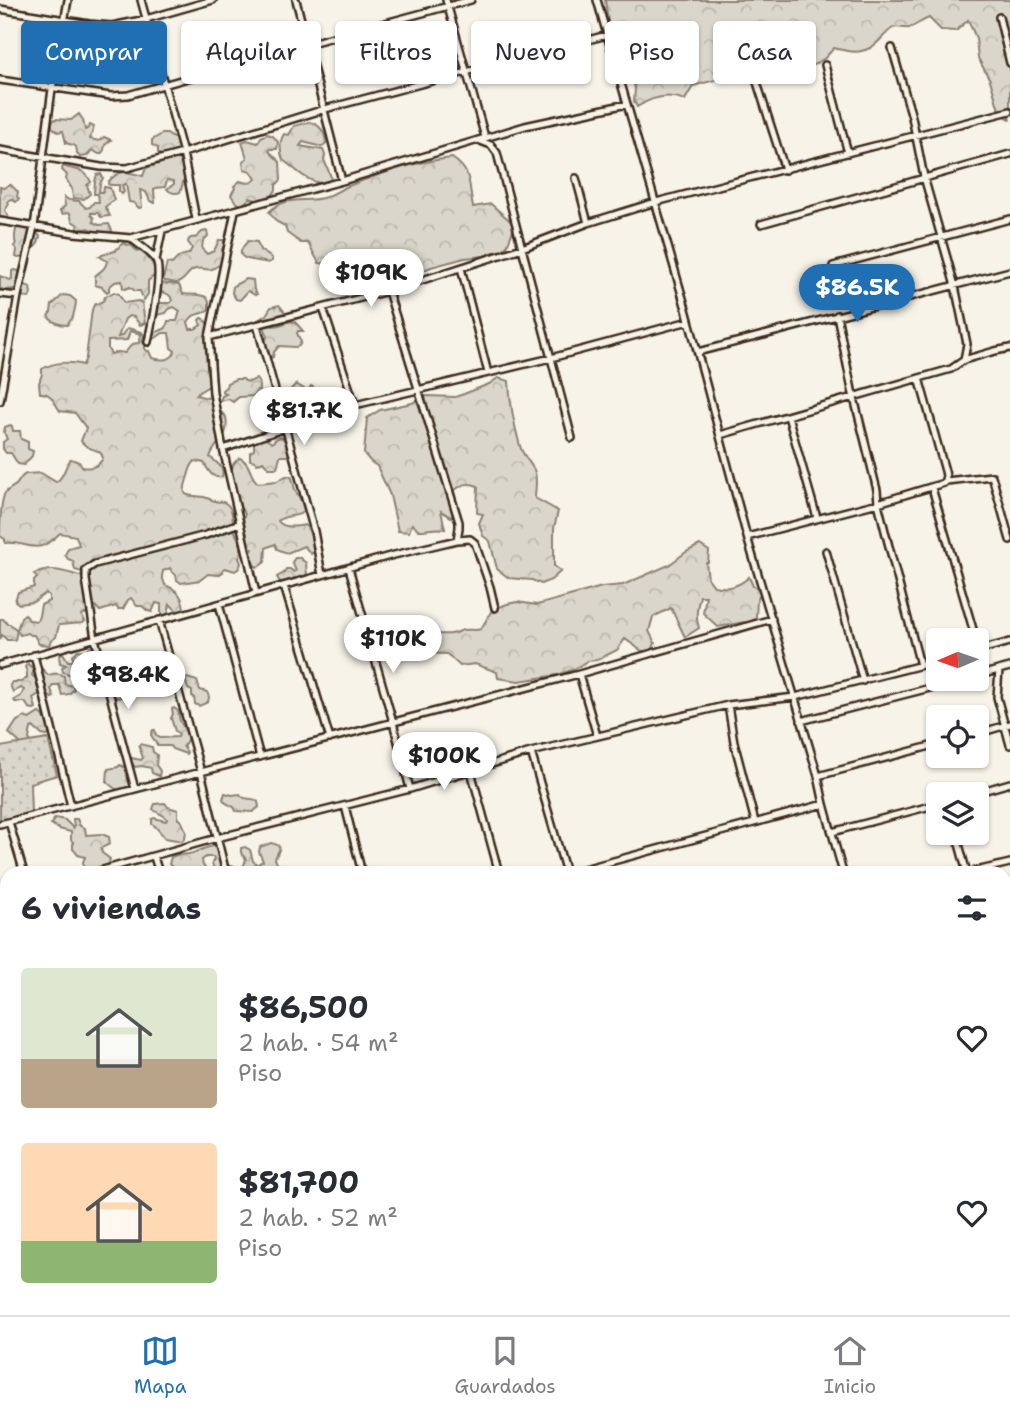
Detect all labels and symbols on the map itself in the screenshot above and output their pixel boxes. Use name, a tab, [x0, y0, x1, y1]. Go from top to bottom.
pin: $109K	[322, 250, 420, 309]
pin: $86.5K	[800, 264, 914, 324]
pin: $81.7K	[247, 388, 361, 447]
pin: $110K	[344, 616, 442, 675]
north arrow	[926, 628, 989, 691]
pin: $98.4K	[71, 652, 185, 711]
pin: $100K	[395, 732, 493, 792]

